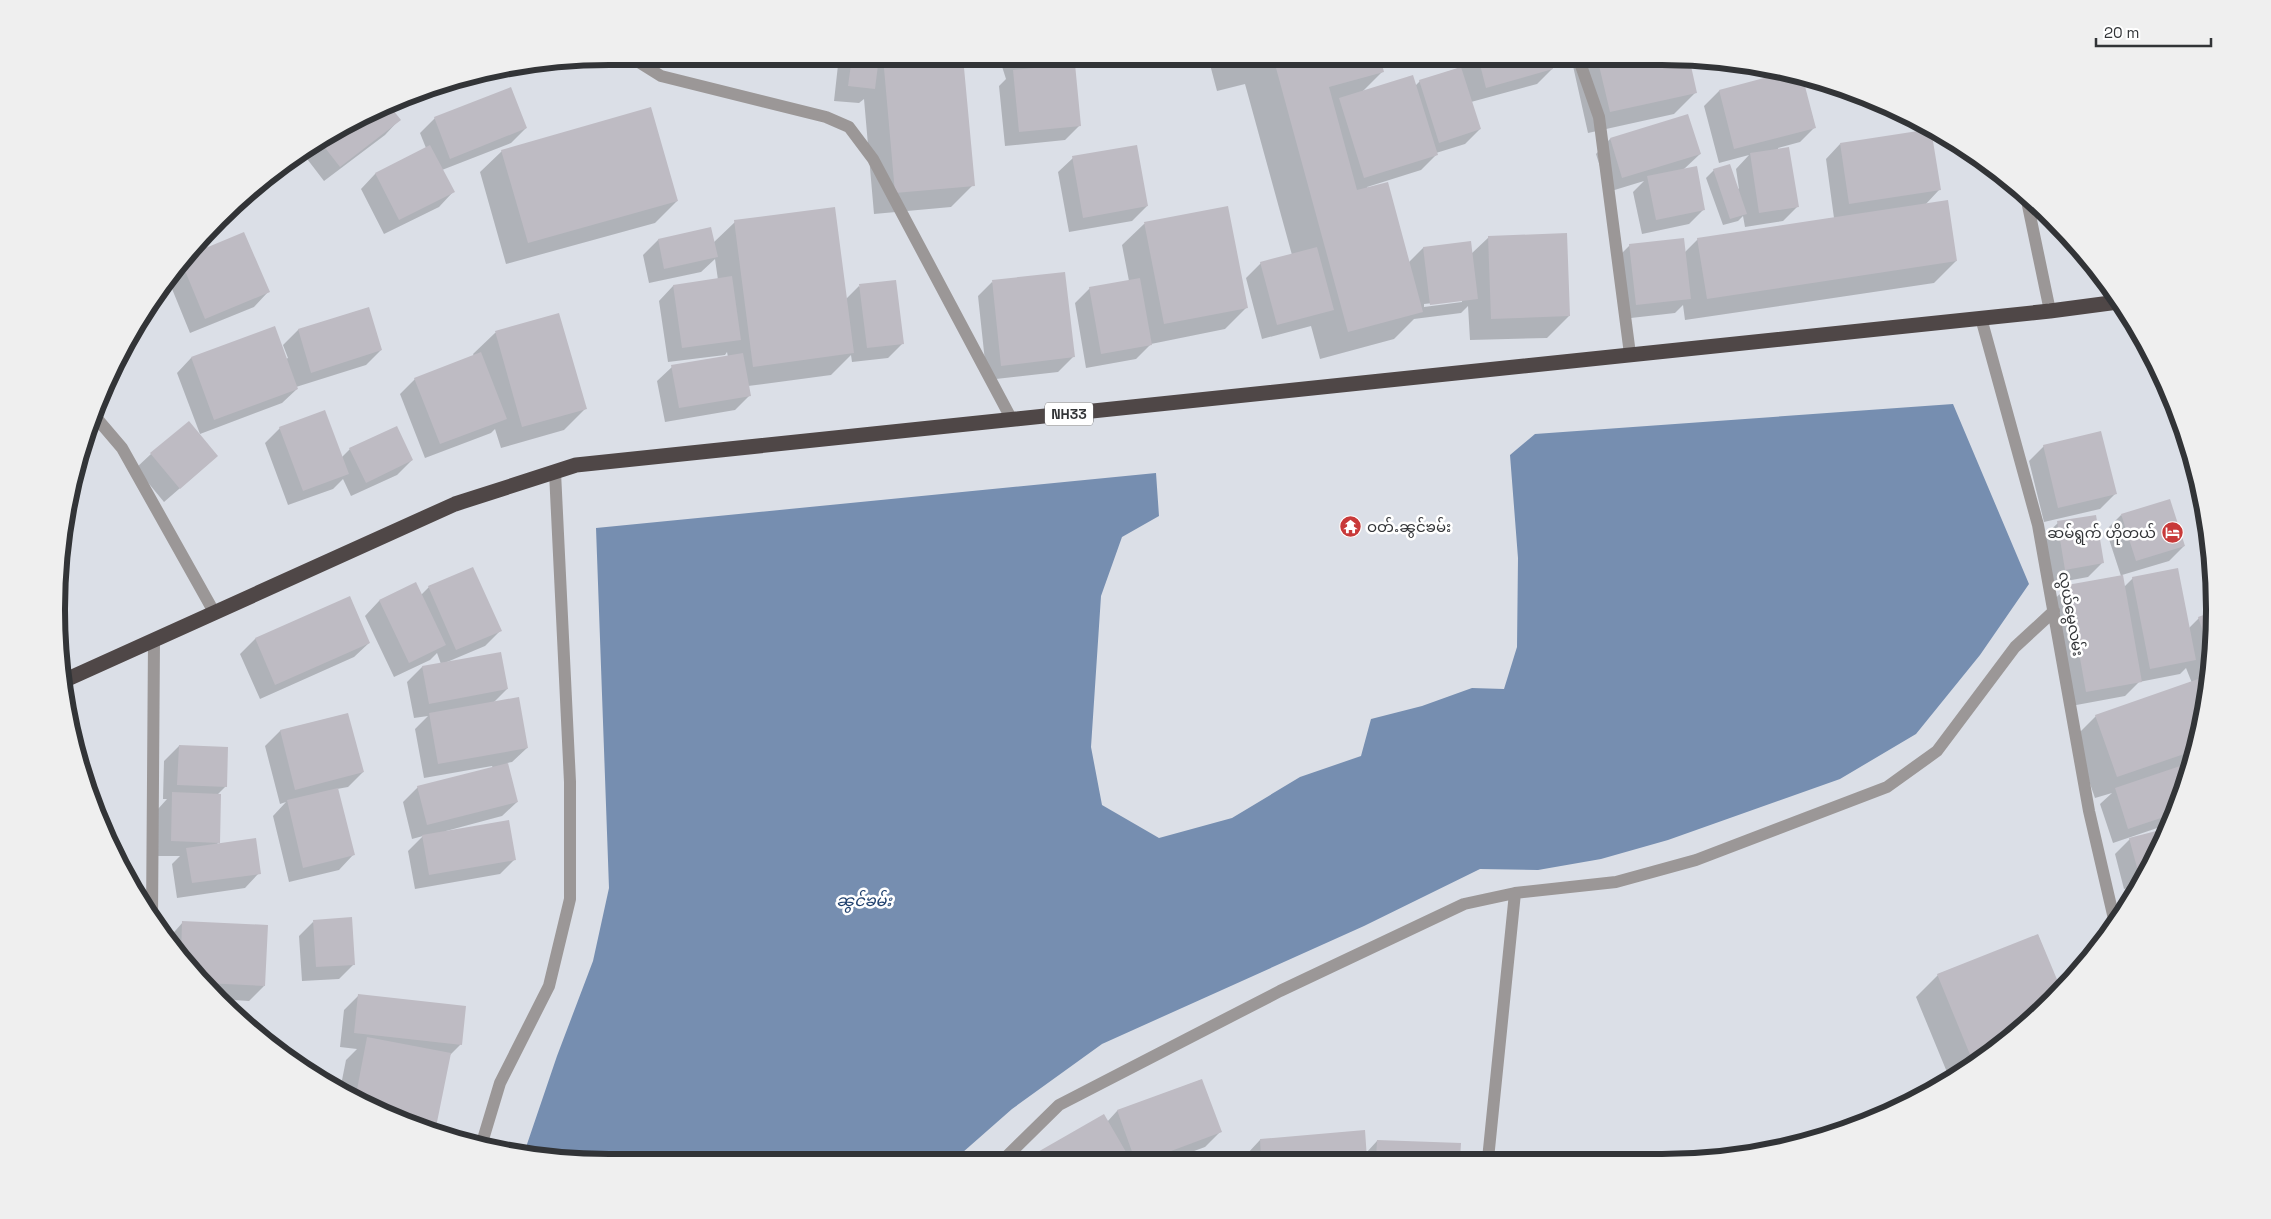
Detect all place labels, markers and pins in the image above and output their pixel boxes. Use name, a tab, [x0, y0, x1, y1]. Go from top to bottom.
temple icon: ဝတ်ႉၼွင်ၶမ်း	[1339, 515, 1363, 539]
place label: ဝတ်ႉၼွင်ၶမ်း	[1367, 517, 1451, 538]
hotel icon: ဆမ်ရွက် ဟိုတယ်	[2160, 521, 2184, 545]
place label: ဆမ်ရွက် ဟိုတယ်	[2047, 523, 2156, 545]

